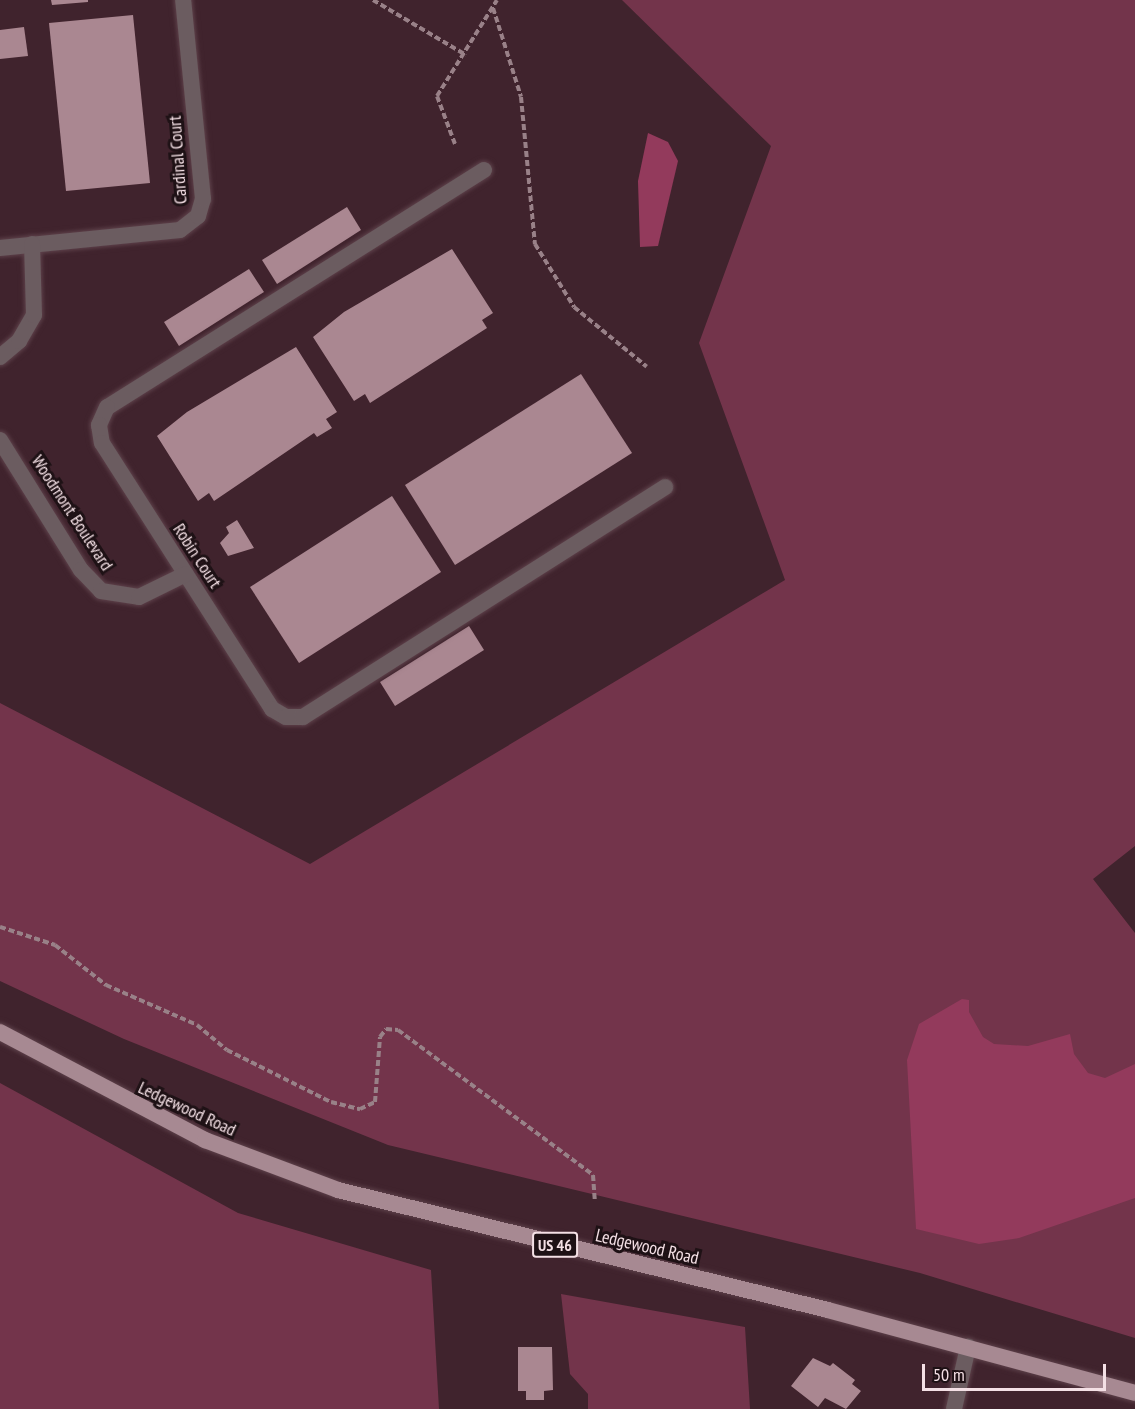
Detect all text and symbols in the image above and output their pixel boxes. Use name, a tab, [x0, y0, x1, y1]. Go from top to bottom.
street label: Cardinal Court	[164, 115, 192, 205]
street label: Woodmont Boulevard	[27, 451, 117, 575]
street label: Robin Court	[168, 520, 226, 592]
street label: Ledgewood Road	[135, 1077, 239, 1141]
street label: Ledgewood Road	[593, 1225, 701, 1269]
road number: US 46	[531, 1232, 579, 1258]
scale bar	[925, 1352, 1110, 1390]
text: 50 m	[933, 1363, 965, 1386]

